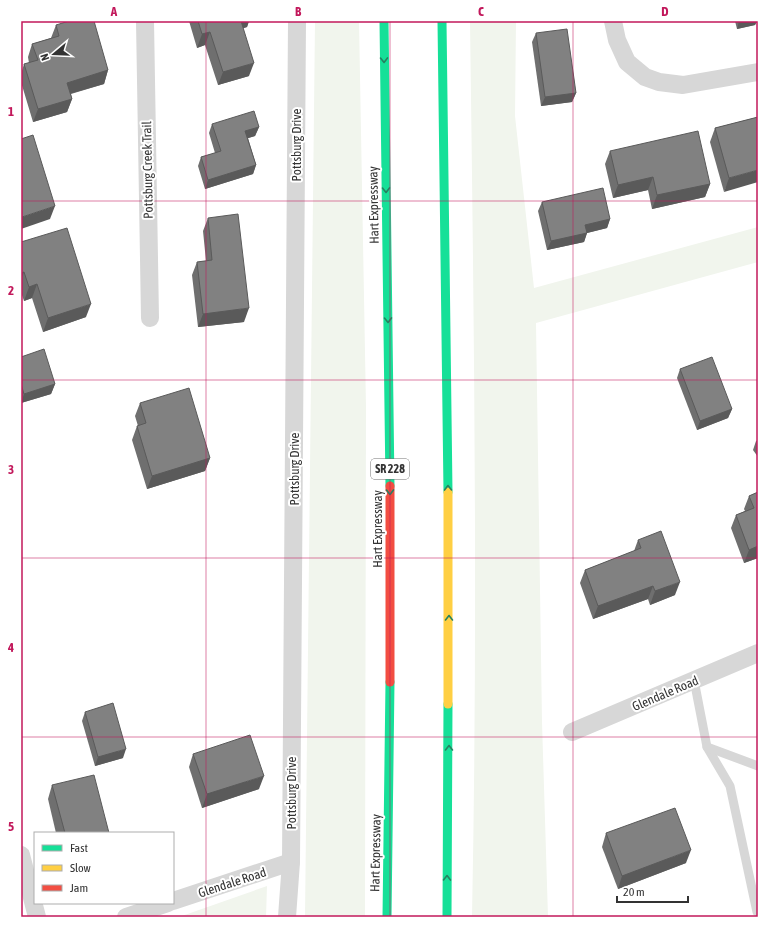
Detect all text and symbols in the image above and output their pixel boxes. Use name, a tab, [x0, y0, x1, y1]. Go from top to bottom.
text: A	[110, 4, 118, 19]
text: B	[295, 4, 302, 19]
text: C	[478, 4, 484, 19]
text: D	[661, 4, 669, 19]
north arrow	[34, 34, 74, 74]
text: N	[38, 52, 51, 62]
one-way arrow	[380, 57, 388, 63]
text: 1	[8, 104, 14, 119]
street label: Pottsburg Drive	[289, 108, 304, 181]
street label: Pottsburg Creek Trail	[139, 121, 156, 219]
street label: Hart Expressway	[365, 165, 382, 244]
one-way arrow	[382, 187, 390, 193]
text: 2	[8, 283, 14, 298]
one-way arrow	[384, 317, 392, 323]
street label: Pottsburg Drive	[287, 432, 302, 505]
road number: SR 228	[371, 459, 409, 479]
text: 3	[8, 462, 14, 477]
one-way arrow	[444, 485, 452, 491]
street label: Hart Expressway	[370, 489, 385, 568]
one-way arrow	[386, 489, 394, 495]
one-way arrow	[445, 615, 453, 621]
text: 4	[7, 640, 14, 655]
street label: Glendale Road	[630, 673, 701, 714]
one-way arrow	[445, 745, 453, 751]
street label: Pottsburg Drive	[284, 756, 299, 829]
street label: Hart Expressway	[367, 813, 384, 892]
text: 5	[8, 819, 14, 834]
legend	[34, 832, 174, 904]
text: Fast	[70, 841, 88, 855]
text: Slow	[70, 861, 91, 875]
street label: Glendale Road	[196, 864, 268, 900]
one-way arrow	[443, 875, 451, 881]
scale bar	[617, 878, 688, 904]
text: Jam	[70, 881, 88, 895]
text: 20 m	[623, 885, 645, 899]

